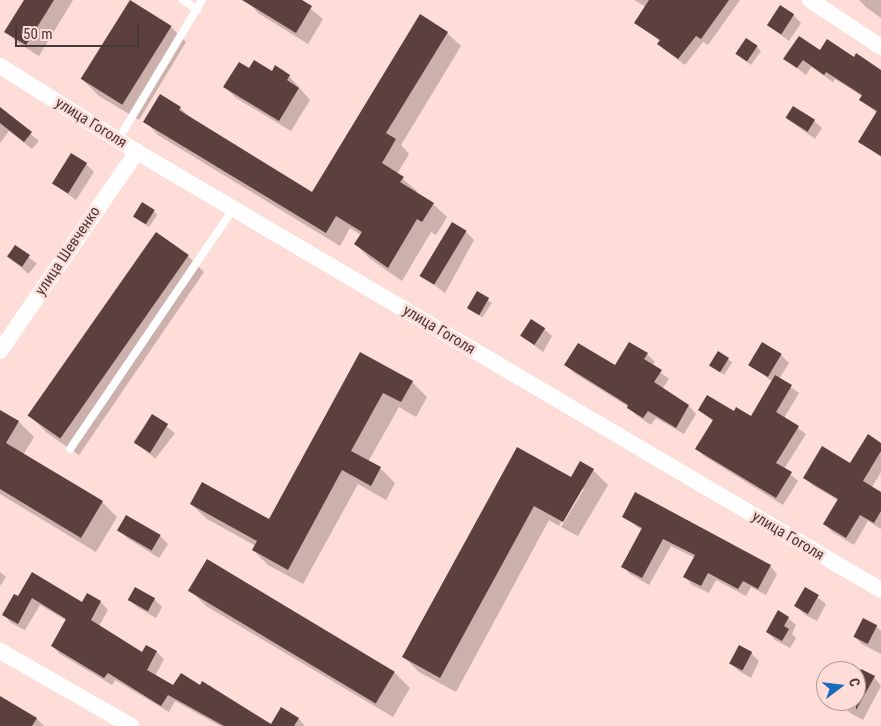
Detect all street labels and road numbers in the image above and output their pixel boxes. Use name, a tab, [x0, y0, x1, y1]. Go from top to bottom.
street label: улица Гоголя	[52, 94, 130, 152]
street label: улица Шевченко	[32, 203, 104, 299]
street label: улица Гоголя	[400, 301, 478, 359]
street label: улица Гоголя	[749, 507, 827, 565]

